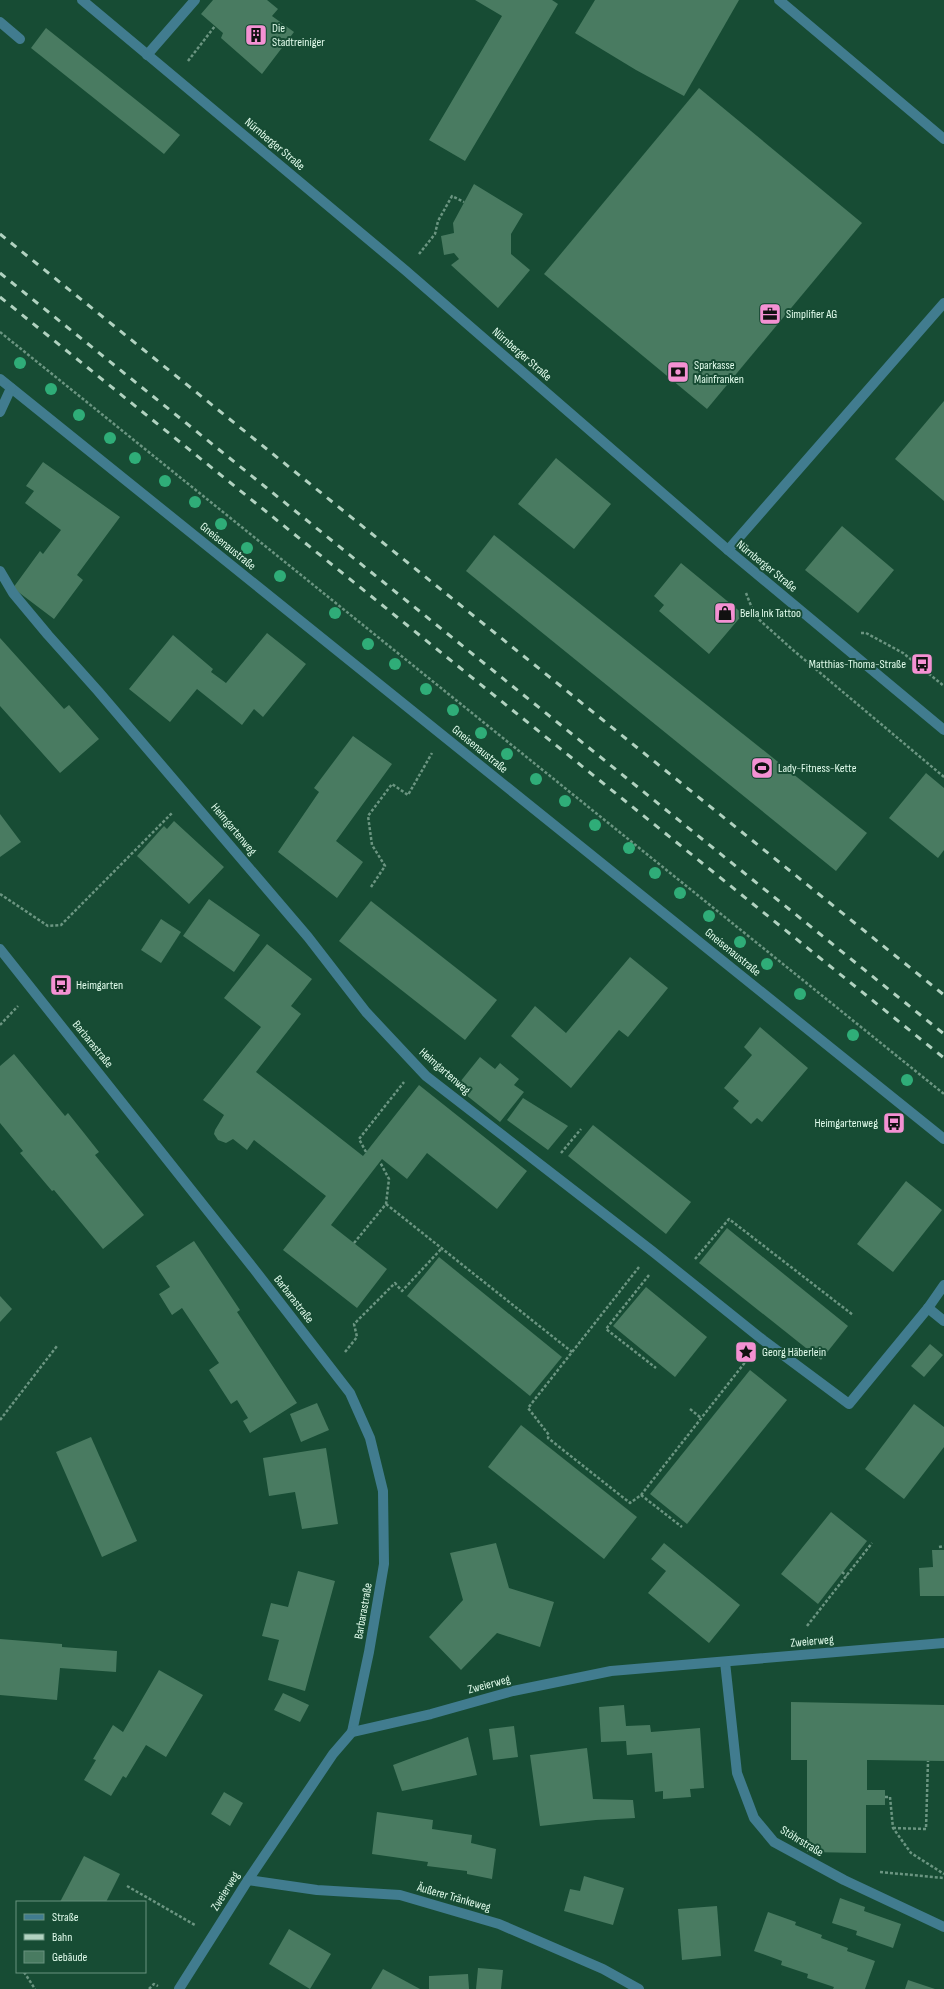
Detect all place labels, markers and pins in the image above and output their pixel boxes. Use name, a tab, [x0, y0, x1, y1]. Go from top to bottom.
place label: Die Stadtreiniger	[272, 21, 325, 50]
building icon: Die Stadtreiniger	[243, 22, 269, 48]
office icon: Simplifier AG	[757, 301, 783, 327]
place label: Simplifier AG	[786, 307, 837, 322]
place label: Sparkasse Mainfranken	[694, 358, 744, 387]
bank icon: Sparkasse Mainfranken	[665, 359, 691, 385]
shop icon: Bella Ink Tattoo	[712, 600, 738, 626]
place label: Bella Ink Tattoo	[740, 606, 801, 621]
bus stop icon: Matthias-Thoma-Straße	[909, 651, 935, 677]
place label: Matthias-Thoma-Straße	[809, 657, 906, 672]
sports icon: Lady-Fitness-Kette	[749, 755, 775, 781]
place label: Lady-Fitness-Kette	[778, 761, 857, 776]
bus stop icon: Heimgarten	[48, 972, 74, 998]
place label: Heimgarten	[76, 978, 123, 993]
bus stop icon: Heimgartenweg	[881, 1110, 907, 1136]
place label: Heimgartenweg	[814, 1116, 878, 1131]
place icon: Georg Häberlein	[733, 1339, 759, 1365]
place label: Georg Häberlein	[762, 1345, 826, 1360]

